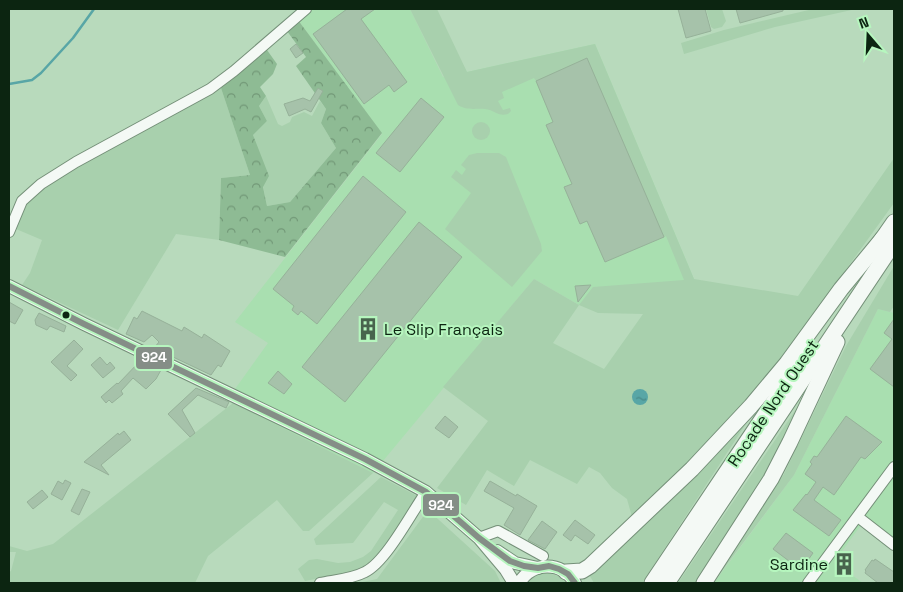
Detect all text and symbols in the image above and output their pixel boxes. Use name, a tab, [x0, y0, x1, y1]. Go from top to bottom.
north arrow	[843, 10, 893, 60]
text: N	[856, 13, 871, 33]
unlabelled marker	[61, 310, 71, 320]
building icon: Le Slip Français	[355, 316, 381, 342]
place label: Le Slip Français	[384, 319, 503, 340]
street label: Rocade Nord Ouest	[723, 335, 823, 471]
line badge: 924	[135, 346, 173, 370]
text: 924	[141, 348, 167, 366]
line badge: 924	[422, 493, 460, 517]
text: 924	[428, 496, 454, 514]
building icon: Sardine	[831, 551, 857, 577]
place label: Sardine	[770, 554, 828, 575]

